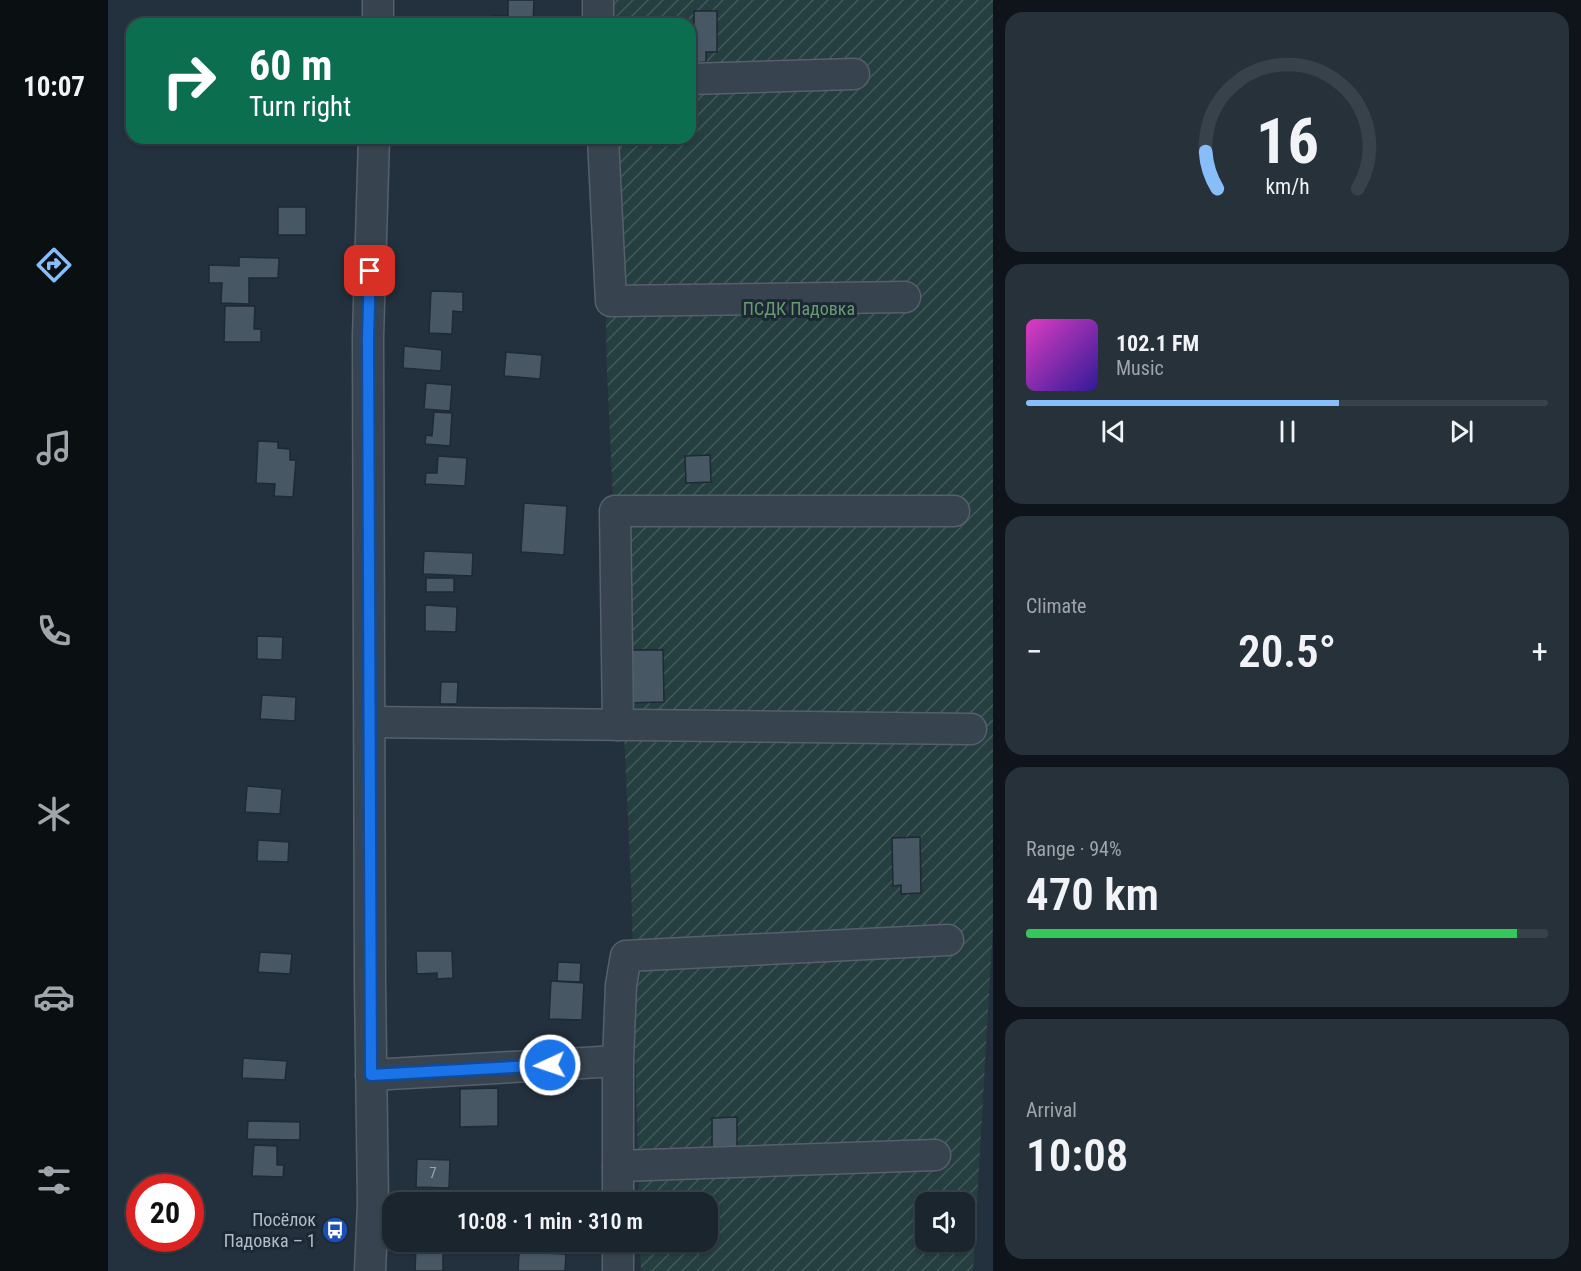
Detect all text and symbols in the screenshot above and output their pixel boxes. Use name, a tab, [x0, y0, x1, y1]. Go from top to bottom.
text: 60 m	[249, 41, 332, 90]
icon: right	[150, 42, 228, 120]
text: 10:07	[23, 71, 85, 103]
text: Turn right	[249, 91, 351, 123]
text: 16	[1255, 105, 1319, 178]
text: km/h	[1265, 174, 1309, 199]
icon: directions	[33, 244, 75, 286]
pin	[344, 245, 395, 296]
icon: arrive	[353, 254, 386, 287]
park label: ПСДК Падовка	[743, 298, 855, 319]
text: 102.1 FM	[1116, 331, 1199, 356]
text: Music	[1116, 356, 1164, 380]
icon: previous	[1097, 415, 1130, 448]
icon: pause	[1271, 415, 1304, 448]
icon: next	[1445, 415, 1478, 448]
icon: music	[33, 427, 75, 469]
text: Climate	[1026, 594, 1086, 618]
icon: phone	[33, 610, 75, 652]
text: 20.5°	[1238, 625, 1336, 678]
text: −	[1026, 632, 1043, 671]
text: +	[1532, 632, 1548, 671]
icon: climate	[33, 793, 75, 835]
text: Range · 94%	[1026, 837, 1122, 861]
text: 470 km	[1026, 868, 1159, 921]
icon: car	[33, 976, 75, 1018]
position arrow	[518, 1033, 582, 1097]
text: Arrival	[1026, 1098, 1077, 1122]
text: 10:08	[1026, 1129, 1128, 1182]
icon: filters	[33, 1159, 75, 1201]
house number: 7	[429, 1164, 437, 1182]
speed limit sign: 20	[126, 1174, 204, 1252]
map controls	[915, 1192, 975, 1252]
button: sound	[915, 1192, 975, 1252]
place label: Посёлок Падовка – 1	[224, 1209, 316, 1251]
text: 10:08 · 1 min · 310 m	[457, 1209, 643, 1234]
bus stop icon: Посёлок Падовка – 1	[320, 1215, 350, 1245]

